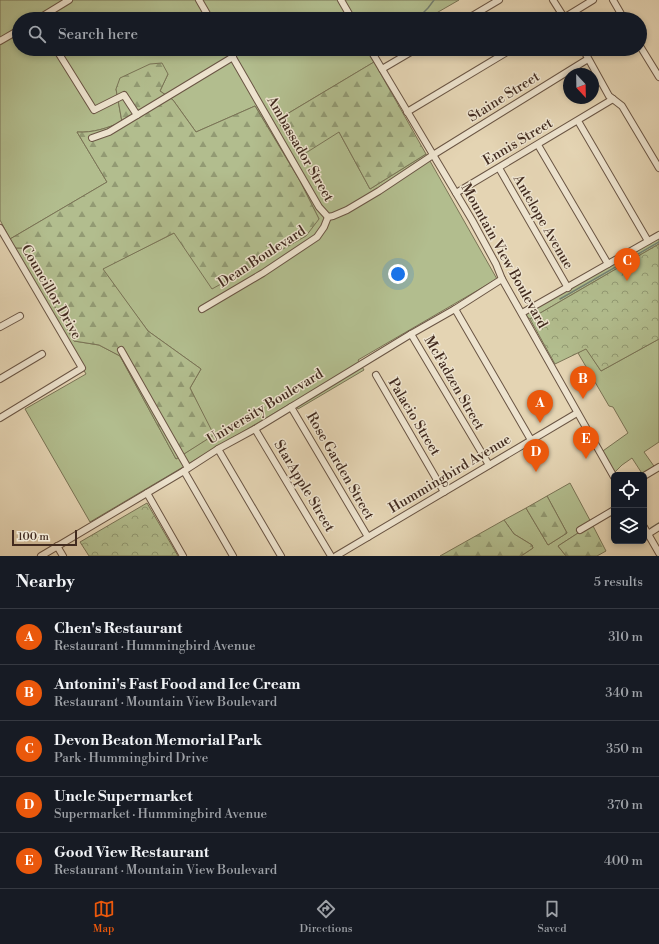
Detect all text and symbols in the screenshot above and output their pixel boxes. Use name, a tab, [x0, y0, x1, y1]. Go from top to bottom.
search box	[12, 12, 647, 56]
icon: search	[26, 23, 48, 45]
text: Search here	[58, 25, 138, 44]
street label: Staine Street	[465, 68, 543, 126]
north arrow	[563, 68, 599, 104]
street label: Ambassador Street	[262, 92, 338, 205]
street label: Ennis Street	[480, 114, 556, 170]
street label: Antelope Avenue	[508, 171, 577, 272]
street label: Mountain View Boulevard	[457, 180, 551, 332]
street label: Dean Boulevard	[215, 222, 309, 292]
street label: Councillor Drive	[17, 241, 85, 343]
pin: C	[614, 248, 640, 281]
your location	[388, 264, 408, 284]
street label: McFadzen Street	[420, 333, 488, 433]
street label: University Boulevard	[203, 365, 327, 449]
pin: B	[570, 366, 596, 399]
street label: Palacio Street	[384, 375, 444, 459]
pin: A	[527, 390, 553, 423]
street label: Rose Garden Street	[302, 409, 378, 523]
pin: E	[573, 426, 599, 459]
street label: Hummingbird Avenue	[386, 430, 514, 518]
street label: StarApple Street	[269, 437, 339, 535]
pin: D	[523, 439, 549, 472]
map controls	[611, 472, 647, 544]
button: locate	[611, 472, 647, 508]
button: layers	[611, 508, 647, 544]
scale bar	[12, 528, 77, 547]
text: 100 m	[18, 530, 49, 544]
text: Nearby	[16, 571, 75, 593]
text: 5 results	[594, 574, 643, 590]
text: Chen's Restaurant	[54, 619, 182, 638]
text: A	[24, 629, 34, 645]
text: 310 m	[608, 629, 643, 645]
text: Restaurant · Hummingbird Avenue	[54, 638, 256, 654]
text: Antonini's Fast Food and Ice Cream	[54, 675, 300, 694]
text: B	[24, 685, 34, 701]
text: 340 m	[605, 685, 643, 701]
text: Restaurant · Mountain View Boulevard	[54, 694, 277, 710]
text: Devon Beaton Memorial Park	[54, 731, 262, 750]
text: C	[24, 741, 34, 757]
text: 350 m	[606, 741, 643, 757]
text: Park · Hummingbird Drive	[54, 750, 208, 766]
text: Uncle Supermarket	[54, 787, 192, 806]
text: D	[24, 797, 34, 813]
text: 370 m	[607, 797, 643, 813]
text: Supermarket · Hummingbird Avenue	[54, 806, 267, 822]
text: Good View Restaurant	[54, 843, 209, 862]
text: E	[24, 853, 34, 869]
text: 400 m	[604, 853, 643, 869]
text: Restaurant · Mountain View Boulevard	[54, 862, 277, 878]
tab: Map	[93, 898, 115, 936]
tab: Directions	[300, 898, 353, 936]
tab: Saved	[538, 898, 566, 936]

